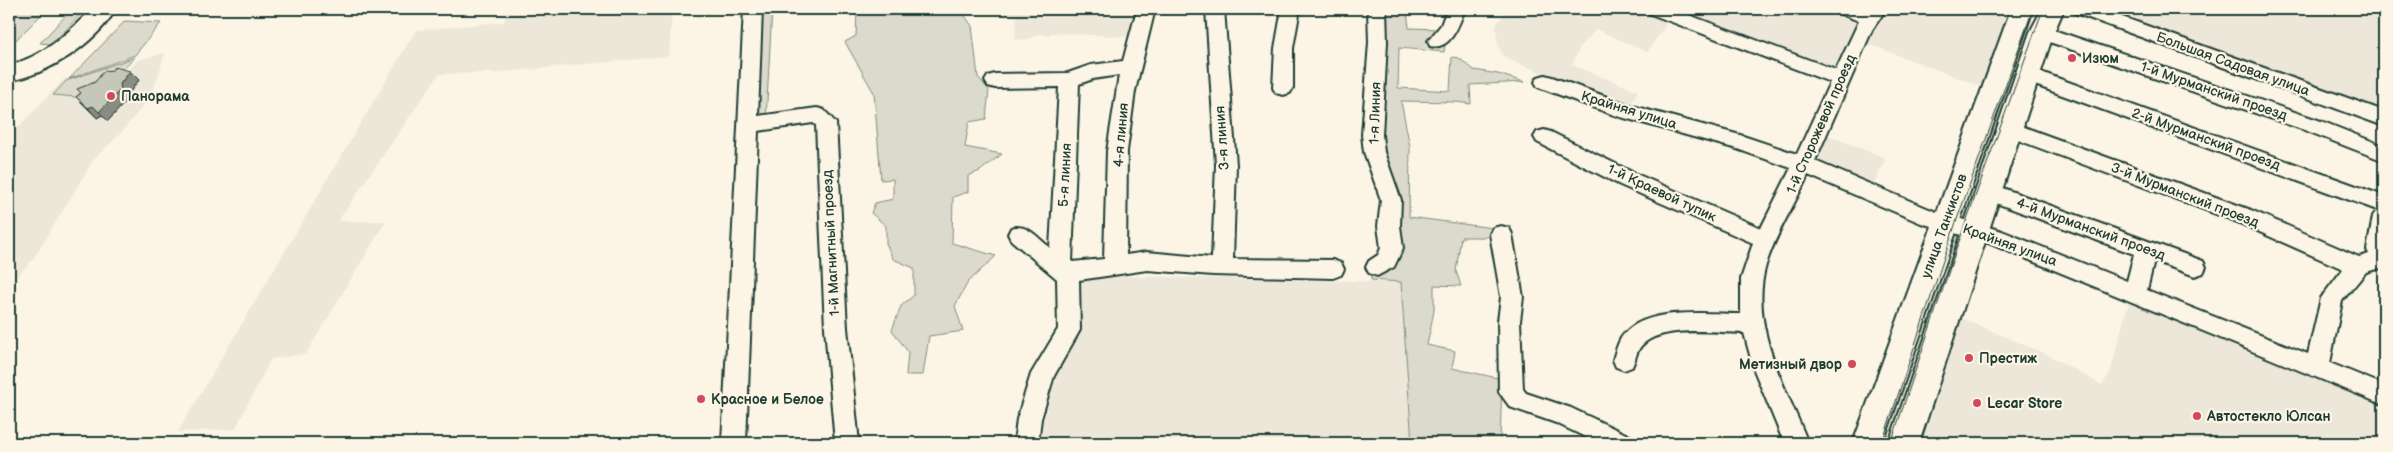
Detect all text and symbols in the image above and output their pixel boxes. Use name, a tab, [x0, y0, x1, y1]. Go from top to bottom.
street label: Большая Садовая улица	[2154, 28, 2313, 100]
place label: Изюм	[2082, 50, 2119, 67]
street label: 1-й Сторожевой проезд	[1783, 51, 1860, 196]
marker: Изюм	[2066, 52, 2078, 64]
street label: 1-й Мурманский проезд	[2138, 58, 2290, 124]
street label: 1-я Линия	[1365, 81, 1385, 144]
street label: Крайняя улица	[1579, 87, 1680, 133]
place label: Панорама	[121, 88, 190, 105]
marker: Панорама	[105, 90, 117, 102]
street label: 4-я линия	[1110, 102, 1132, 168]
street label: 2-й Мурманский проезд	[2129, 104, 2283, 174]
street label: 3-я линия	[1211, 105, 1233, 171]
street label: 5-я линия	[1055, 142, 1075, 207]
street label: 3-й Мурманский проезд	[2109, 159, 2262, 231]
street label: 1-й Краевой тупик	[1605, 160, 1720, 226]
street label: 1-й Магнитный проезд	[819, 169, 843, 316]
street label: улица Танкистов	[1917, 171, 1971, 281]
street label: 4-й Мурманский проезд	[2014, 194, 2168, 264]
street label: Крайняя улица	[1960, 220, 2060, 270]
place label: Престиж	[1979, 350, 2037, 367]
marker: Престиж	[1963, 352, 1975, 364]
place label: Метизный двор	[1739, 356, 1843, 373]
marker: Метизный двор	[1846, 358, 1858, 370]
place label: Красное и Белое	[711, 391, 824, 408]
marker: Красное и Белое	[695, 393, 707, 405]
place label: Lecar Store	[1987, 395, 2062, 412]
marker: Lecar Store	[1971, 397, 1983, 409]
place label: Автостекло Юлсан	[2206, 408, 2330, 425]
marker: Автостекло Юлсан	[2191, 410, 2203, 422]

